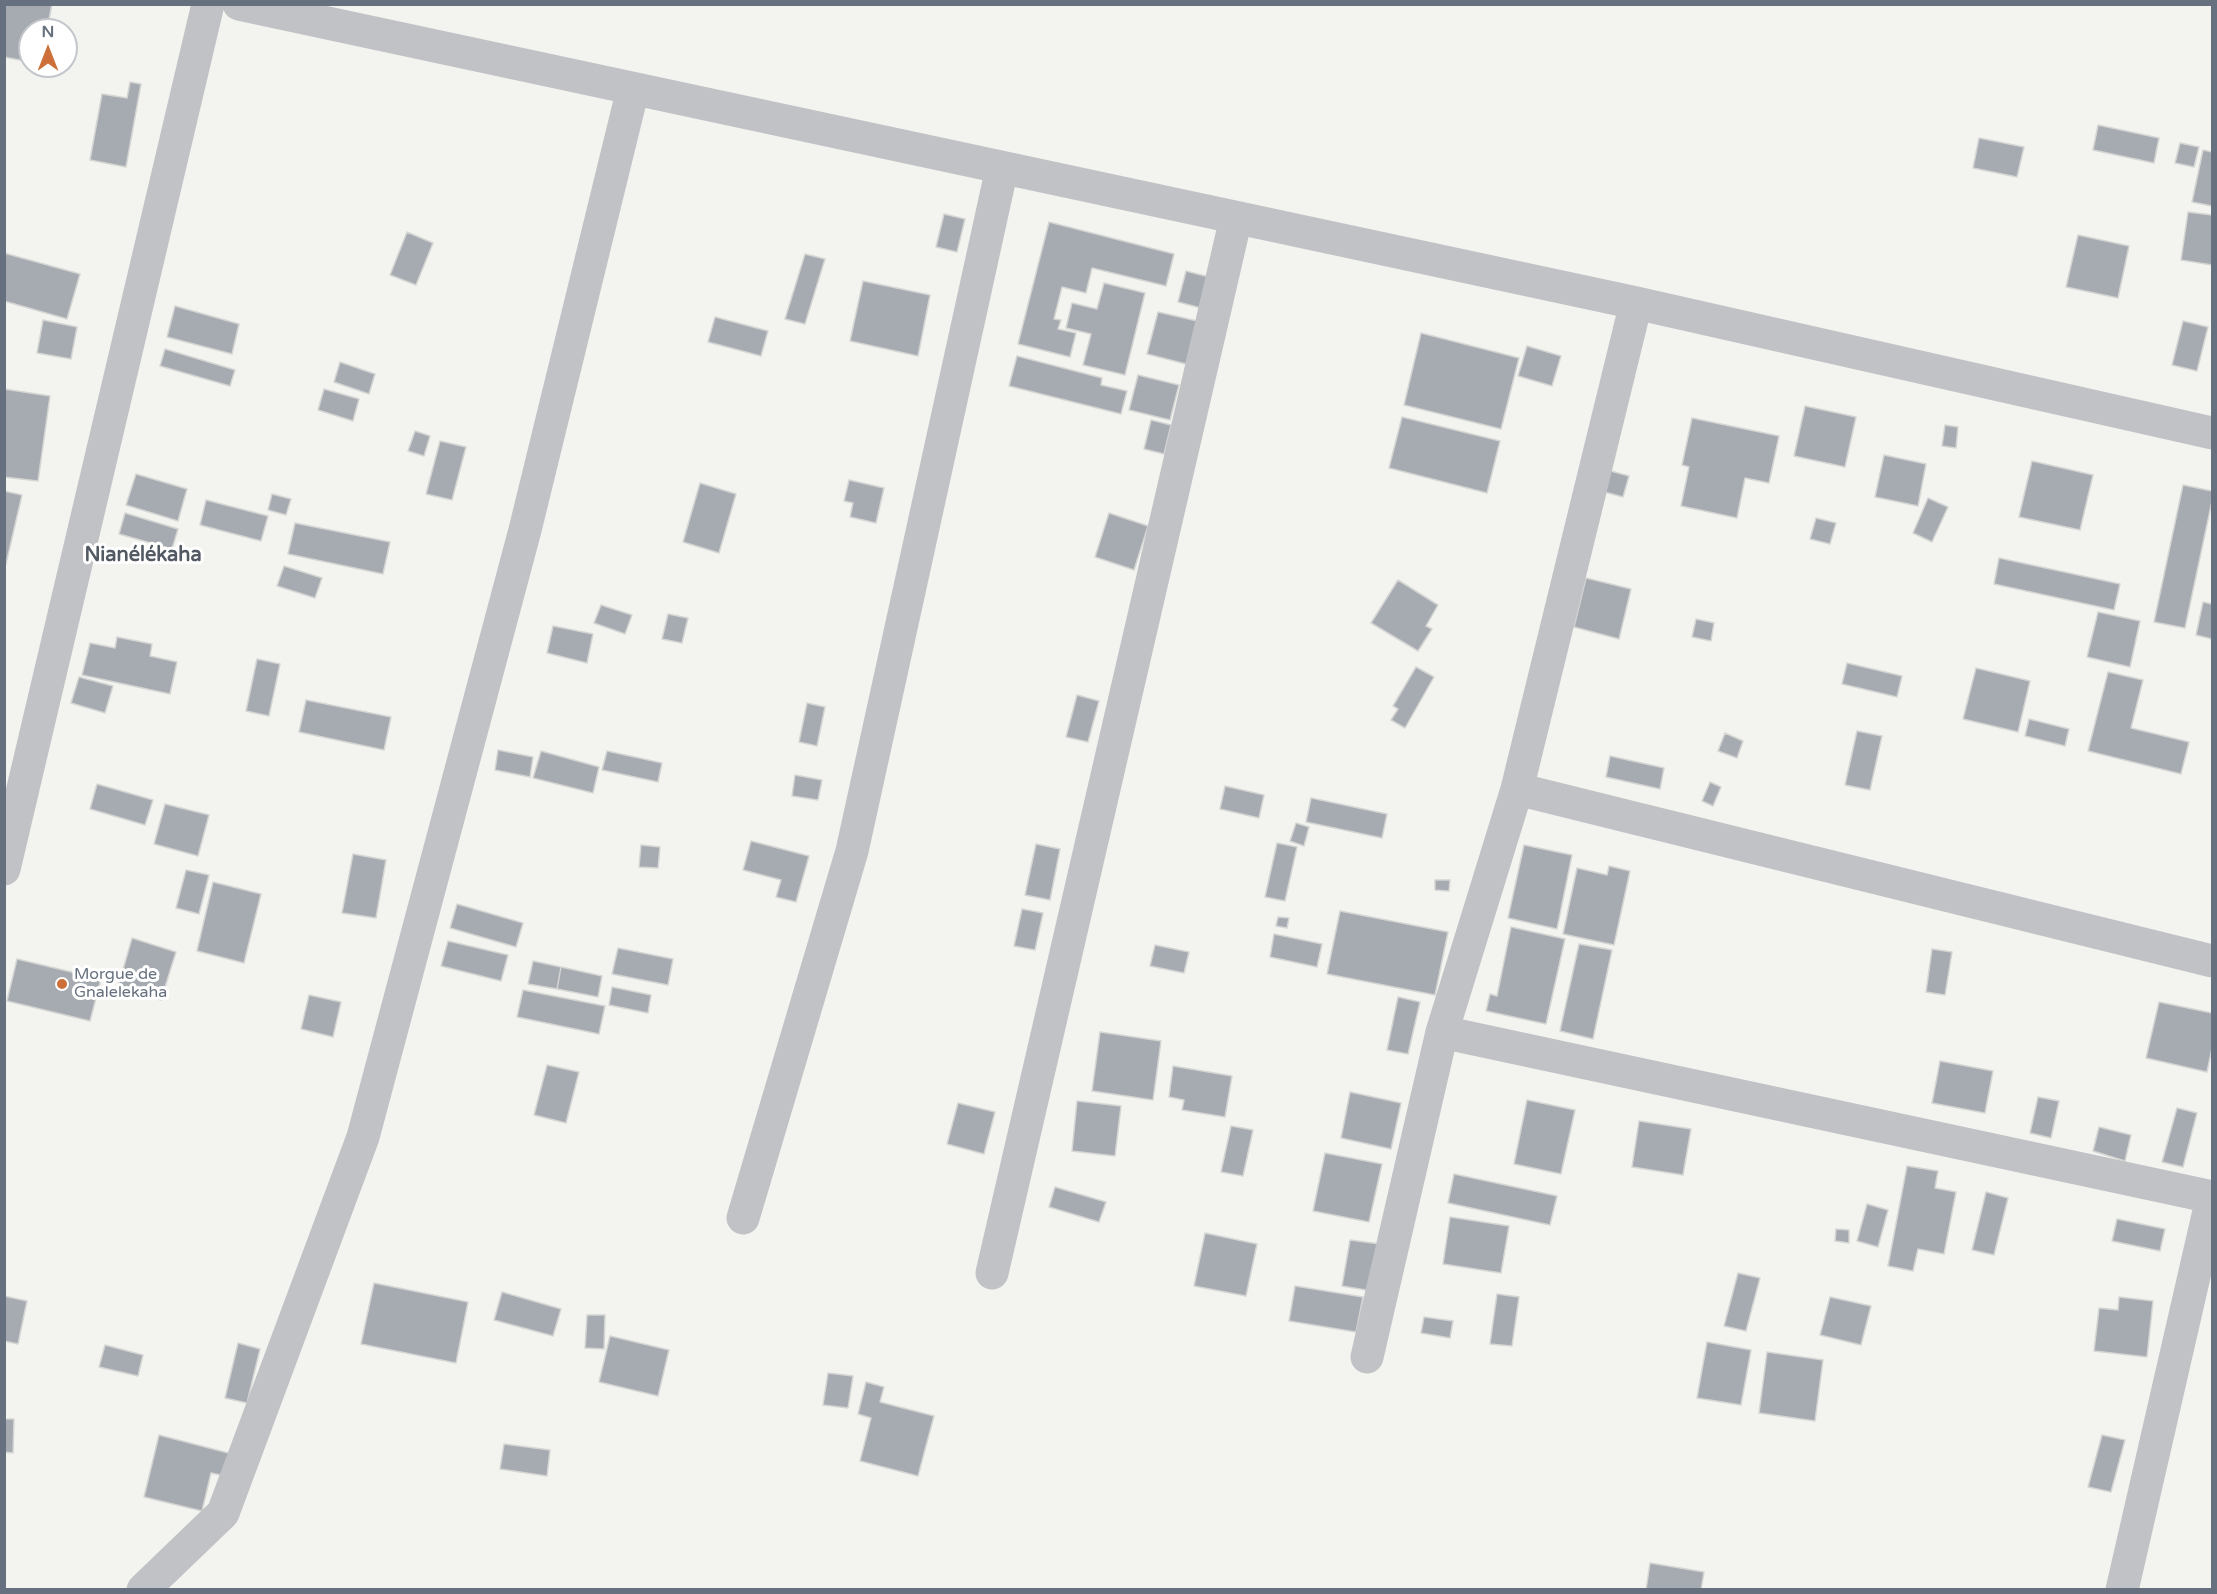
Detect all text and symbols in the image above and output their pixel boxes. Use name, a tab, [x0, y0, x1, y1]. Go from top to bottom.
north arrow	[18, 18, 78, 78]
text: N	[42, 22, 54, 42]
district label: Nianélékaha	[84, 544, 202, 568]
place label: Morgue de Gnalelekaha	[74, 965, 167, 1003]
marker: Morgue de Gnalelekaha	[55, 977, 69, 991]

